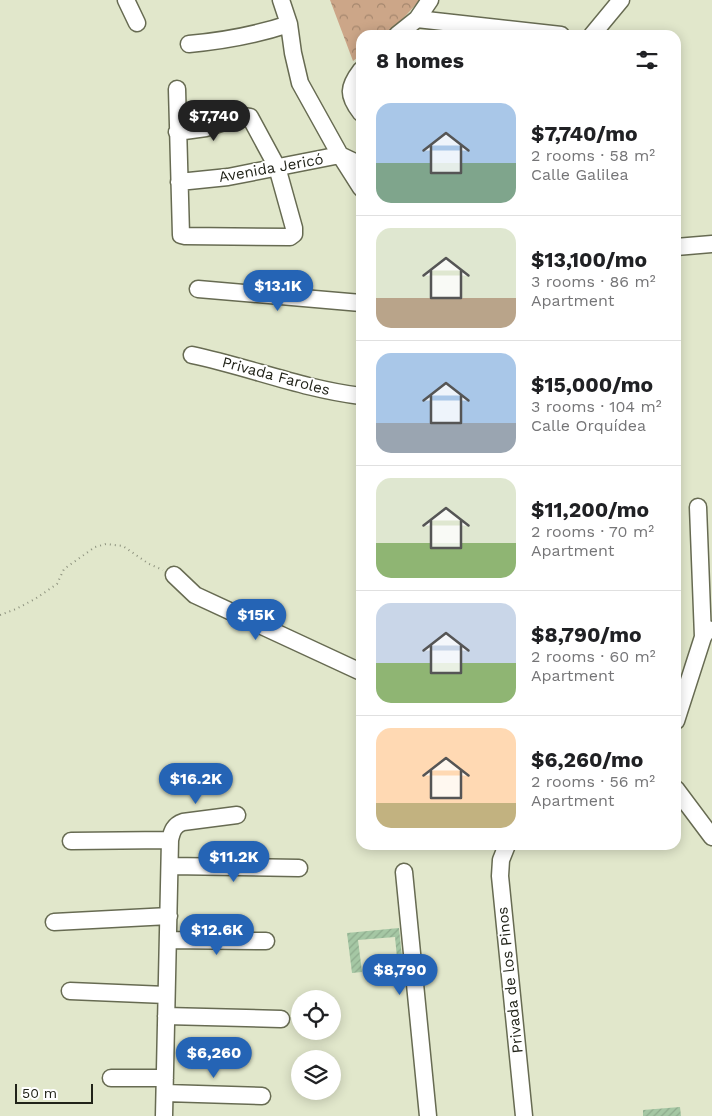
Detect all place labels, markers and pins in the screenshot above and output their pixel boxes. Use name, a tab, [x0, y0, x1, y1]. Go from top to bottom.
pin: $7,740	[173, 100, 255, 142]
pin: $13.1K	[237, 270, 319, 312]
pin: $15K	[226, 598, 286, 641]
pin: $16.2K	[155, 762, 237, 805]
pin: $11.2K	[193, 840, 275, 883]
pin: $12.6K	[176, 914, 258, 956]
pin: $8,790	[359, 954, 441, 996]
pin: $6,260	[173, 1036, 255, 1079]

